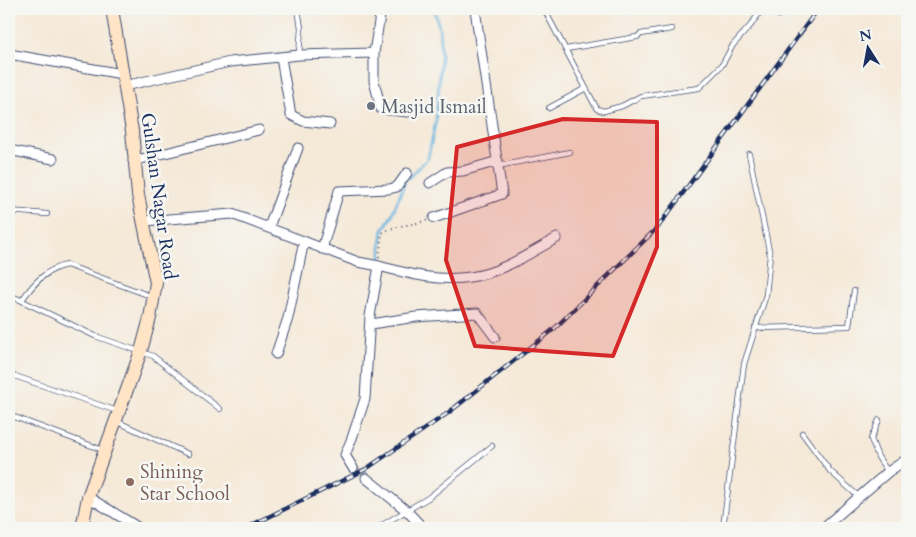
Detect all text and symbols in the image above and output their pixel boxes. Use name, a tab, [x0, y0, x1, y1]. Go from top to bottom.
north arrow	[844, 22, 894, 72]
text: N	[858, 25, 873, 46]
place label: Masjid Ismail	[381, 94, 487, 120]
marker: Masjid Ismail	[365, 100, 377, 112]
street label: Gulshan Nagar Road	[134, 111, 184, 281]
place label: Shining Star School	[140, 459, 230, 507]
marker: Shining Star School	[124, 476, 136, 488]

